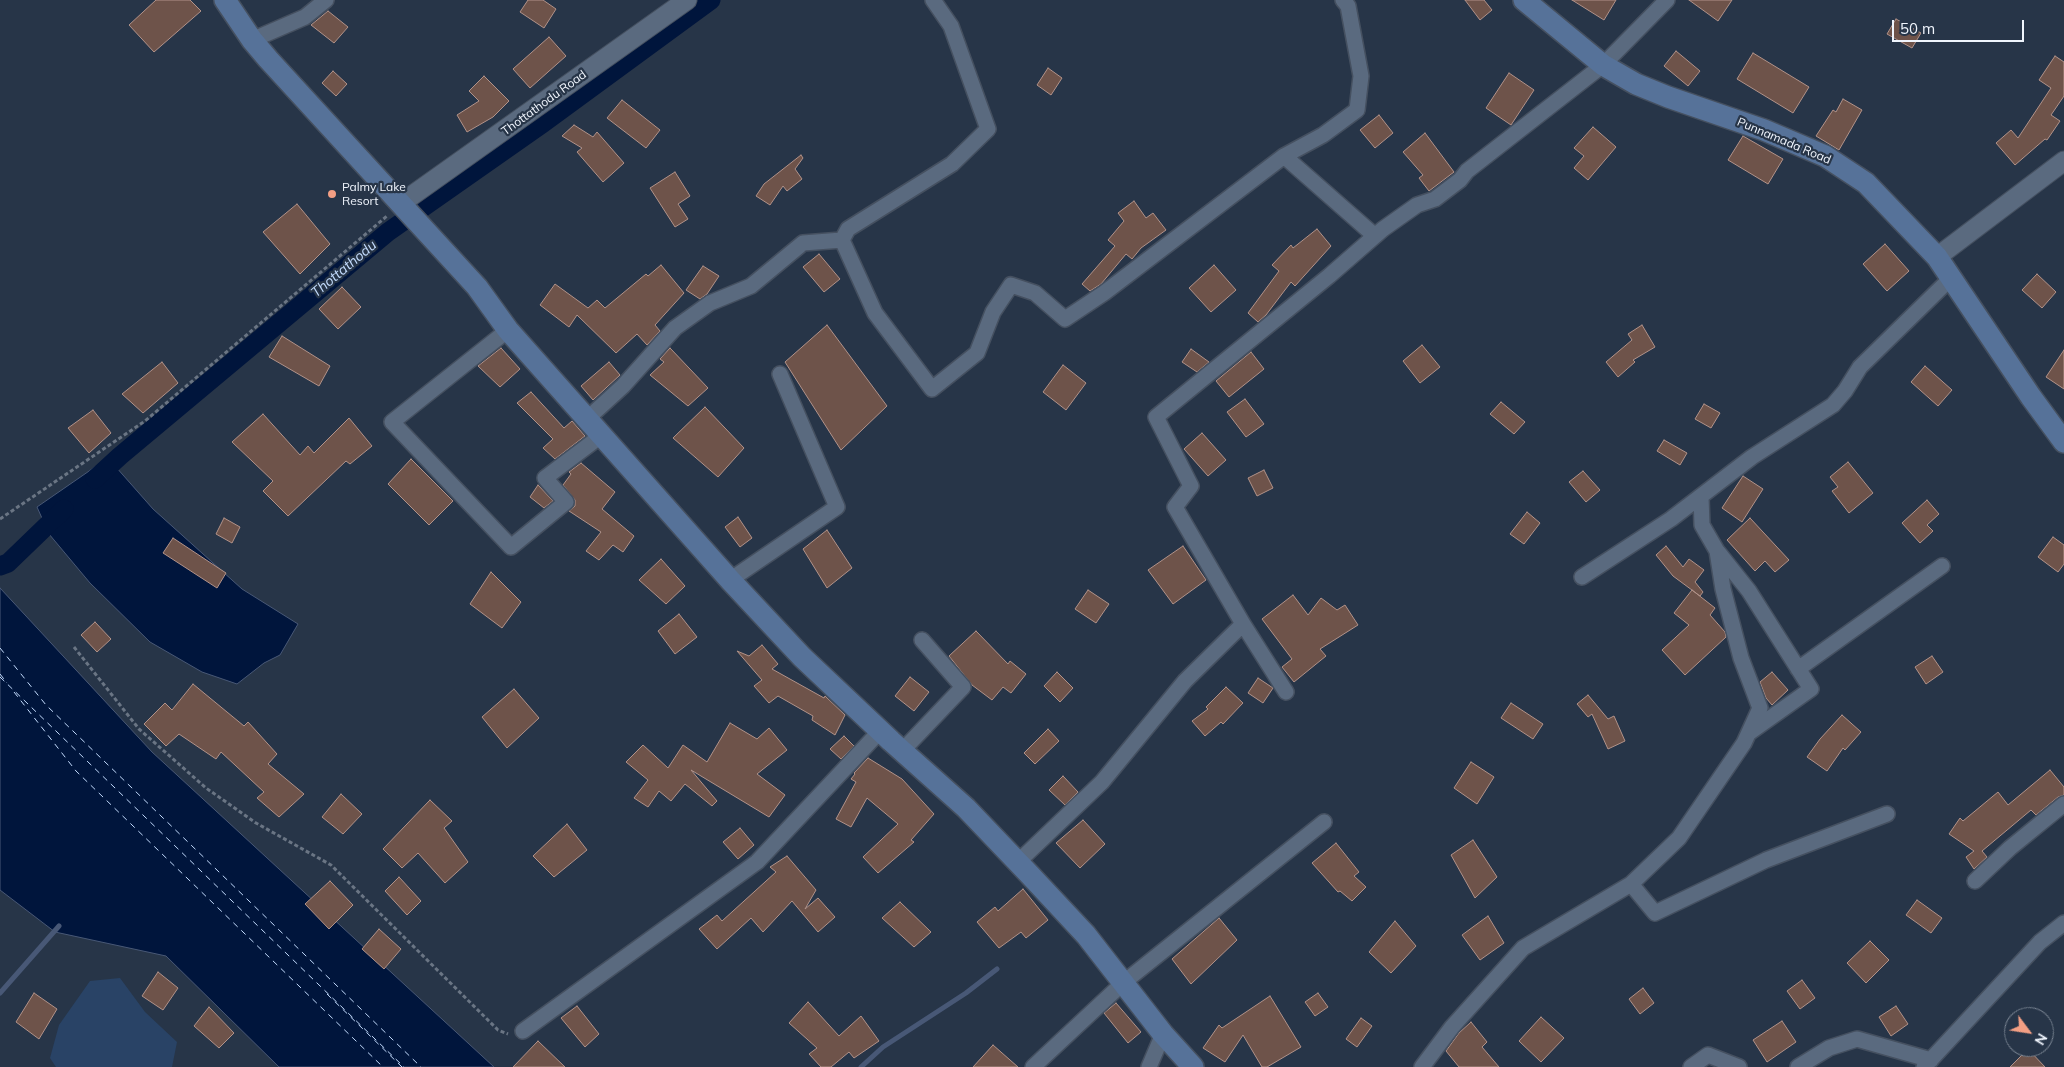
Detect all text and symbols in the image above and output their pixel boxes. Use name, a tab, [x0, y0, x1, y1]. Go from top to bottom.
scale bar	[1894, 10, 2026, 42]
text: 50 m	[1900, 19, 1935, 38]
street label: Thottathodu Road	[499, 67, 589, 139]
street label: Punnamada Road	[1735, 115, 1833, 167]
place label: Palmy Lake Resort	[342, 180, 406, 208]
marker: Palmy Lake Resort	[326, 188, 338, 200]
water label: Thottathodu	[308, 237, 380, 301]
north arrow	[2004, 1007, 2054, 1057]
text: N	[2031, 1030, 2051, 1048]

